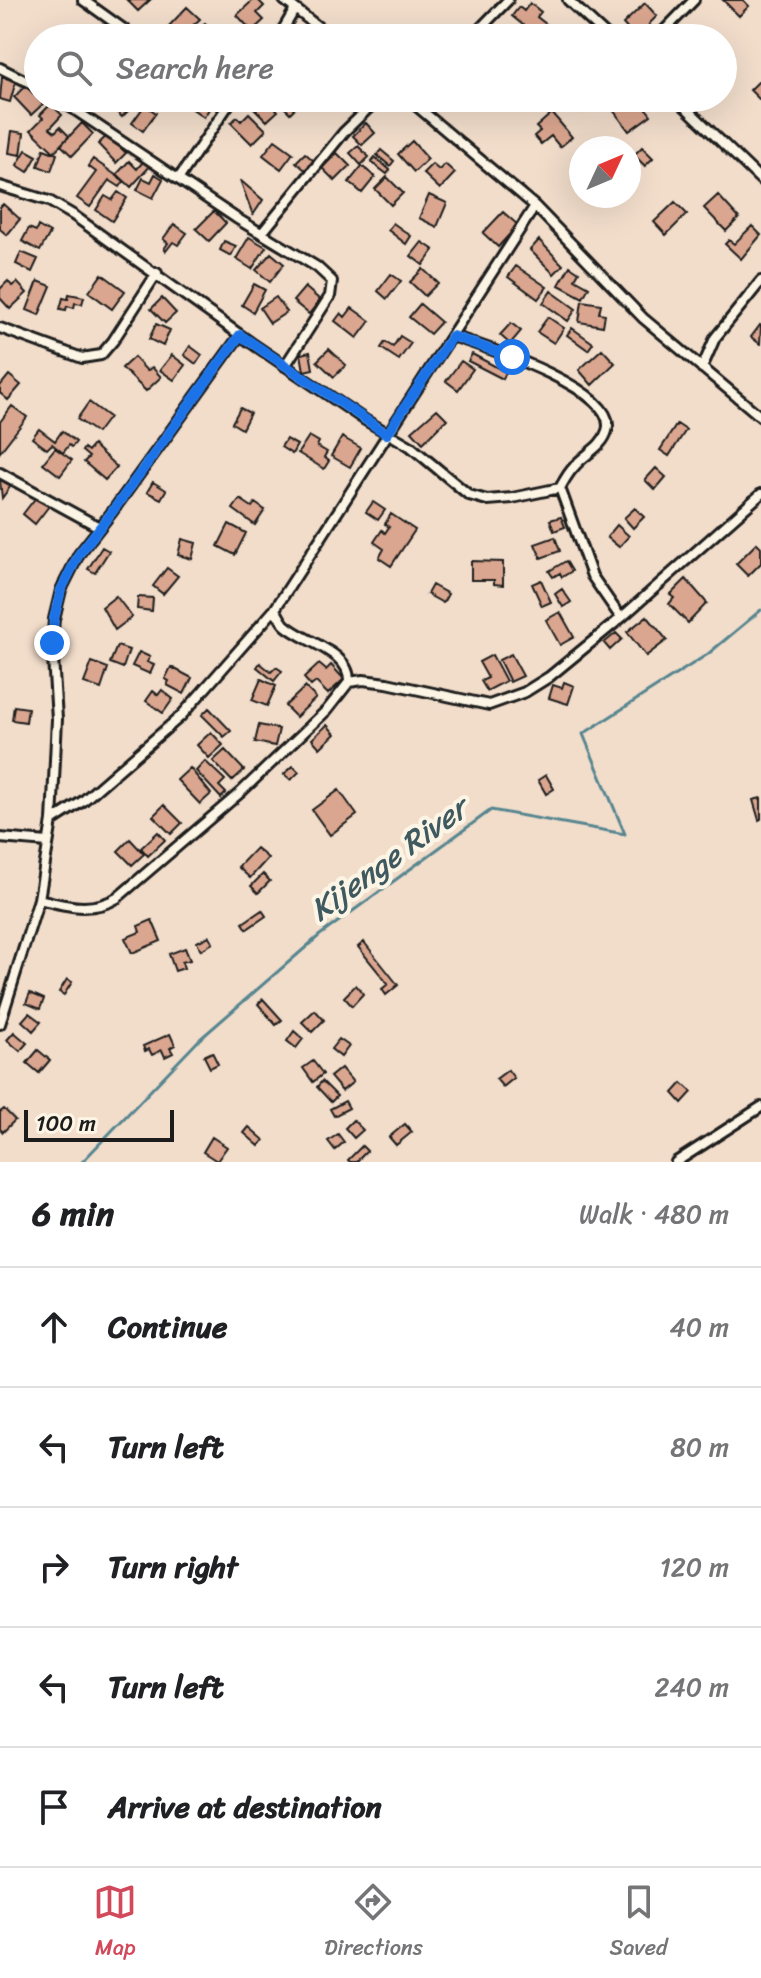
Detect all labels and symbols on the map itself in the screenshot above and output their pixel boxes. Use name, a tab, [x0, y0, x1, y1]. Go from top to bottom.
north arrow	[569, 136, 641, 208]
route start	[494, 339, 530, 375]
route end	[34, 625, 70, 661]
water label: Kijenge River	[297, 779, 485, 937]
scale bar	[24, 1106, 174, 1142]

